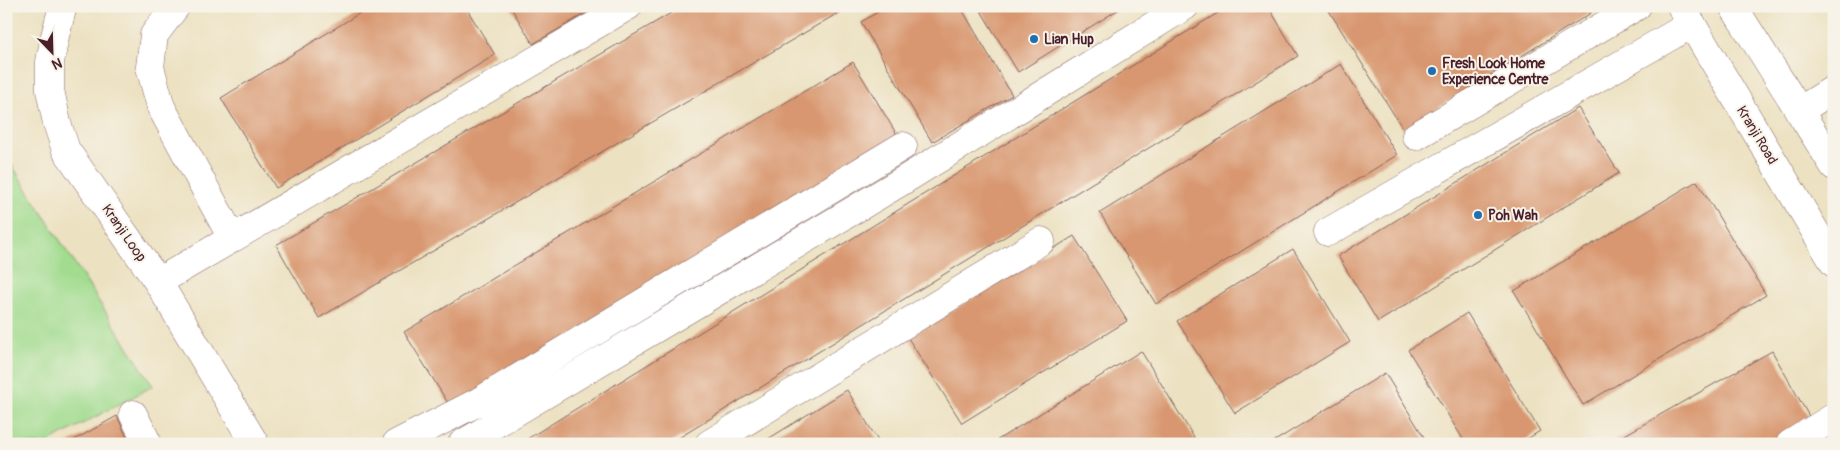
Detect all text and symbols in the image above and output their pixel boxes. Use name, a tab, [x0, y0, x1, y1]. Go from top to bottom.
north arrow	[28, 28, 78, 78]
place label: Lian Hup	[1044, 31, 1094, 48]
marker: Lian Hup	[1028, 33, 1040, 45]
text: N	[49, 54, 65, 73]
place label: Fresh Look Home Experience Centre	[1442, 55, 1550, 88]
marker: Fresh Look Home Experience Centre	[1426, 65, 1438, 77]
street label: Kranji Road	[1733, 103, 1781, 167]
street label: Kranji Loop	[98, 201, 150, 265]
place label: Poh Wah	[1488, 207, 1538, 224]
marker: Poh Wah	[1472, 209, 1484, 221]

